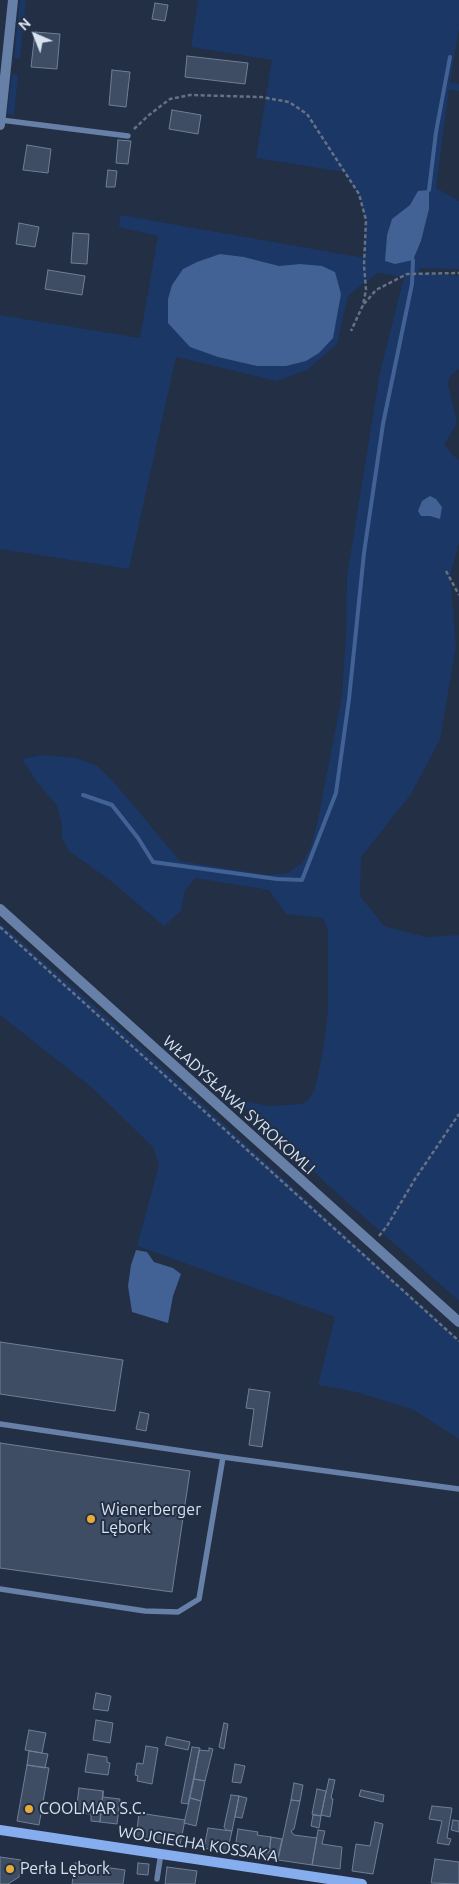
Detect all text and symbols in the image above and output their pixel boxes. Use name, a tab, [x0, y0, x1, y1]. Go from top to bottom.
north arrow	[10, 10, 60, 60]
text: N	[15, 15, 34, 34]
street label: WŁADYSŁAWA SYROKOMLI	[159, 1032, 319, 1178]
place label: Wienerberger Lębork	[101, 1500, 201, 1538]
marker: Wienerberger Lębork	[85, 1513, 97, 1525]
place label: COOLMAR S.C.	[39, 1799, 146, 1819]
marker: COOLMAR S.C.	[23, 1803, 35, 1815]
street label: WOJCIECHA KOSSAKA	[116, 1822, 280, 1866]
place label: Perła Lębork	[20, 1859, 110, 1879]
marker: Perła Lębork	[4, 1863, 16, 1875]

